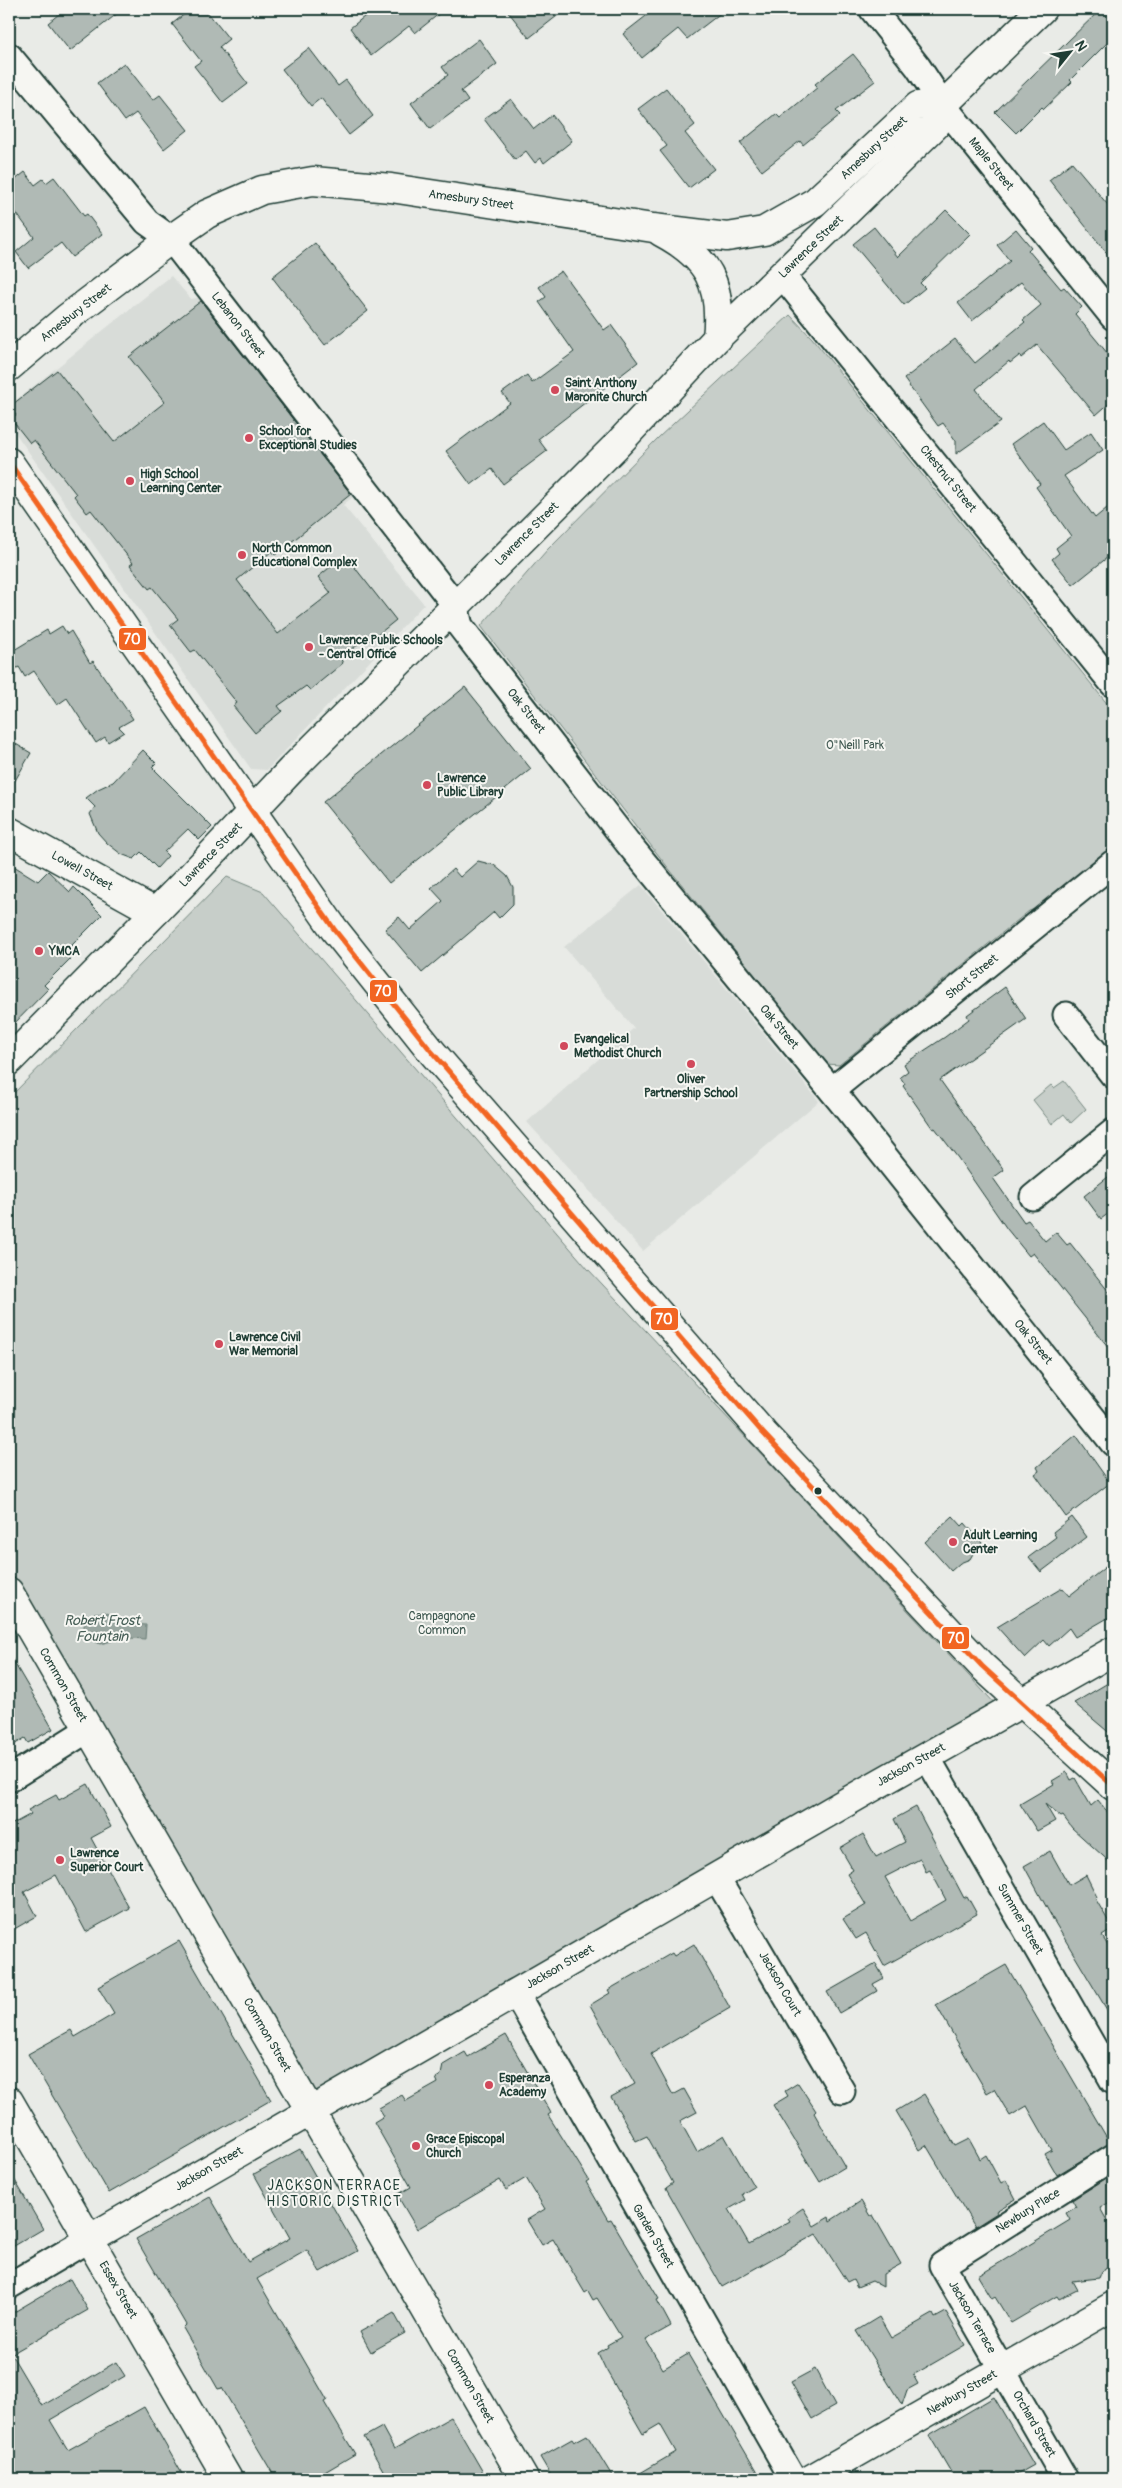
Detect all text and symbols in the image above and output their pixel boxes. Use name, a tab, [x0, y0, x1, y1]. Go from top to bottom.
north arrow	[1044, 28, 1094, 78]
text: N	[1071, 37, 1091, 54]
street label: Amesbury Street	[837, 113, 911, 183]
street label: Maple Street	[965, 134, 1017, 194]
street label: Amesbury Street	[427, 187, 515, 213]
street label: Lawrence Street	[776, 212, 847, 282]
street label: Amesbury Street	[38, 281, 115, 345]
street label: Lebanon Street	[208, 289, 268, 361]
place label: Saint Anthony Maronite Church	[565, 376, 647, 405]
marker: Saint Anthony Maronite Church	[549, 384, 561, 396]
place label: School for Exceptional Studies	[259, 424, 357, 453]
marker: School for Exceptional Studies	[243, 432, 255, 444]
street label: Chestnut Street	[916, 442, 980, 516]
place label: High School Learning Center	[140, 467, 222, 496]
marker: High School Learning Center	[124, 475, 136, 487]
street label: Lawrence Street	[492, 499, 562, 569]
place label: North Common Educational Complex	[252, 541, 357, 570]
marker: North Common Educational Complex	[236, 549, 248, 561]
line badge: 70	[118, 627, 147, 651]
text: 70	[124, 631, 141, 648]
place label: Lawrence Public Schools - Central Office	[319, 633, 443, 662]
marker: Lawrence Public Schools - Central Office	[303, 641, 315, 653]
street label: Oak Street	[504, 685, 548, 737]
park label: O"Neill Park	[826, 738, 884, 753]
place label: Lawrence Public Library	[437, 771, 504, 800]
marker: Lawrence Public Library	[421, 779, 433, 791]
street label: Lawrence Street	[176, 819, 246, 890]
street label: Lowell Street	[49, 848, 116, 894]
place label: YMCA	[48, 944, 80, 959]
marker: YMCA	[33, 945, 45, 957]
street label: Short Street	[943, 951, 1001, 1003]
line badge: 70	[369, 979, 398, 1003]
text: 70	[375, 983, 392, 1000]
street label: Oak Street	[756, 1002, 802, 1052]
place label: Evangelical Methodist Church	[574, 1032, 662, 1061]
marker: Evangelical Methodist Church	[558, 1040, 570, 1052]
marker: Oliver Partnership School	[685, 1058, 697, 1070]
place label: Oliver Partnership School	[644, 1072, 738, 1101]
line badge: 70	[650, 1307, 679, 1331]
text: 70	[656, 1311, 673, 1328]
street label: Oak Street	[1010, 1317, 1056, 1368]
place label: Lawrence Civil War Memorial	[229, 1330, 301, 1359]
marker: Lawrence Civil War Memorial	[213, 1338, 225, 1350]
unlabelled marker	[813, 1486, 823, 1496]
place label: Adult Learning Center	[963, 1528, 1037, 1557]
marker: Adult Learning Center	[947, 1536, 959, 1548]
park label: Campagnone Common	[409, 1609, 476, 1638]
water label: Robert Frost Fountain	[64, 1612, 141, 1645]
line badge: 70	[941, 1626, 970, 1650]
text: 70	[948, 1630, 965, 1647]
street label: Common Street	[36, 1645, 90, 1725]
street label: Jackson Street	[874, 1740, 948, 1790]
place label: Lawrence Superior Court	[70, 1846, 145, 1875]
marker: Lawrence Superior Court	[54, 1854, 66, 1866]
street label: Summer Street	[994, 1881, 1046, 1957]
street label: Jackson Street	[523, 1941, 597, 1993]
street label: Jackson Court	[755, 1949, 805, 2019]
street label: Common Street	[240, 1995, 294, 2075]
place label: Esperanza Academy	[499, 2071, 551, 2100]
marker: Esperanza Academy	[483, 2079, 495, 2091]
place label: Grace Episcopal Church	[426, 2132, 505, 2161]
marker: Grace Episcopal Church	[410, 2140, 422, 2152]
street label: Jackson Street	[172, 2143, 246, 2195]
district label: JACKSON TERRACE HISTORIC DISTRICT	[266, 2177, 402, 2210]
street label: Newbury Place	[993, 2185, 1063, 2237]
street label: Garden Street	[629, 2201, 677, 2271]
street label: Essex Street	[95, 2259, 141, 2322]
street label: Jackson Terrace	[945, 2278, 999, 2356]
street label: Common Street	[443, 2346, 497, 2426]
street label: Newbury Street	[924, 2367, 1000, 2419]
street label: Orchard Street	[1009, 2388, 1059, 2460]

